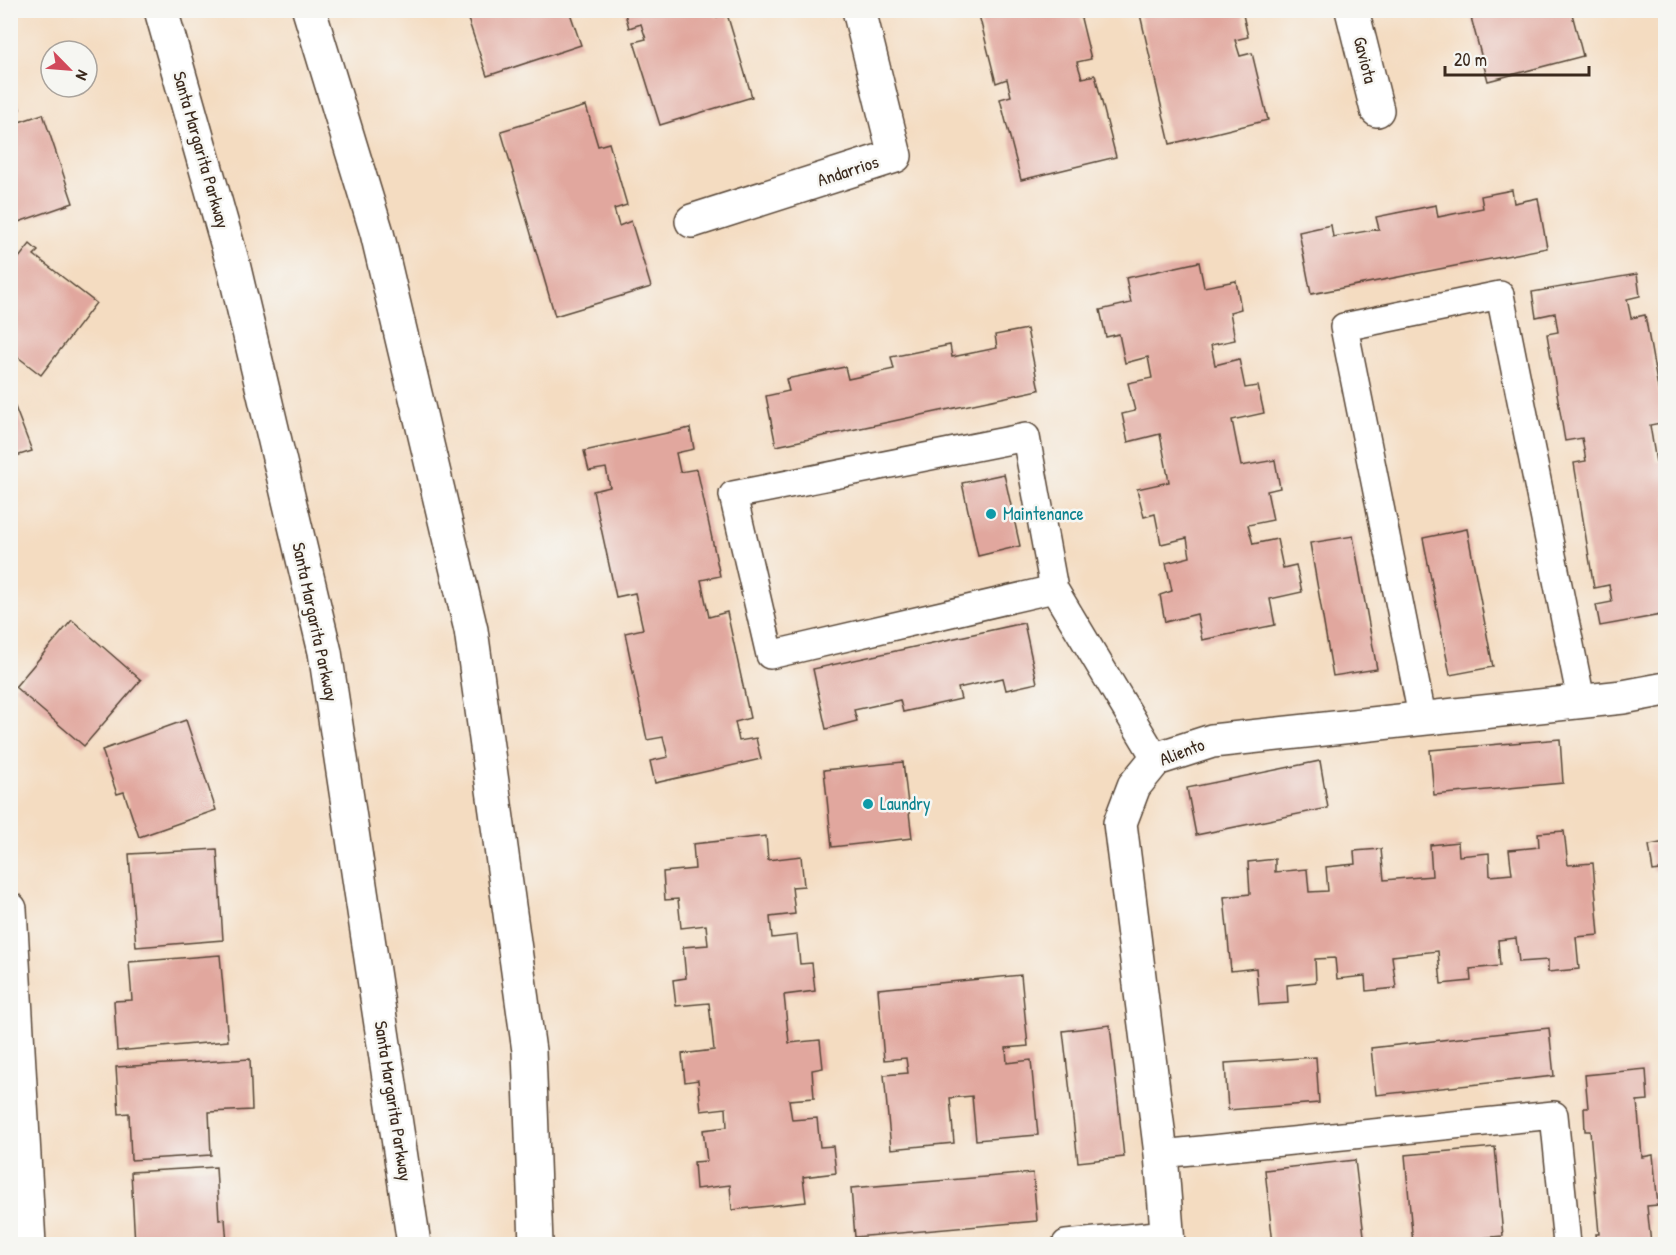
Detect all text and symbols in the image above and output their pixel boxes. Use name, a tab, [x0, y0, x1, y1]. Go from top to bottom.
street label: Gaviota	[1348, 34, 1383, 86]
north arrow	[39, 39, 99, 99]
scale bar	[1445, 39, 1589, 77]
text: 20 m	[1454, 47, 1487, 72]
text: N	[71, 67, 94, 84]
street label: Santa Margarita Parkway	[167, 69, 236, 232]
street label: Andarrios	[814, 149, 882, 192]
place label: Maintenance	[1003, 501, 1084, 526]
marker: Maintenance	[984, 507, 998, 521]
street label: Santa Margarita Parkway	[286, 540, 345, 704]
street label: Aliento	[1156, 732, 1208, 772]
place label: Laundry	[880, 791, 931, 816]
marker: Laundry	[861, 797, 875, 811]
street label: Santa Margarita Parkway	[368, 1019, 419, 1183]

